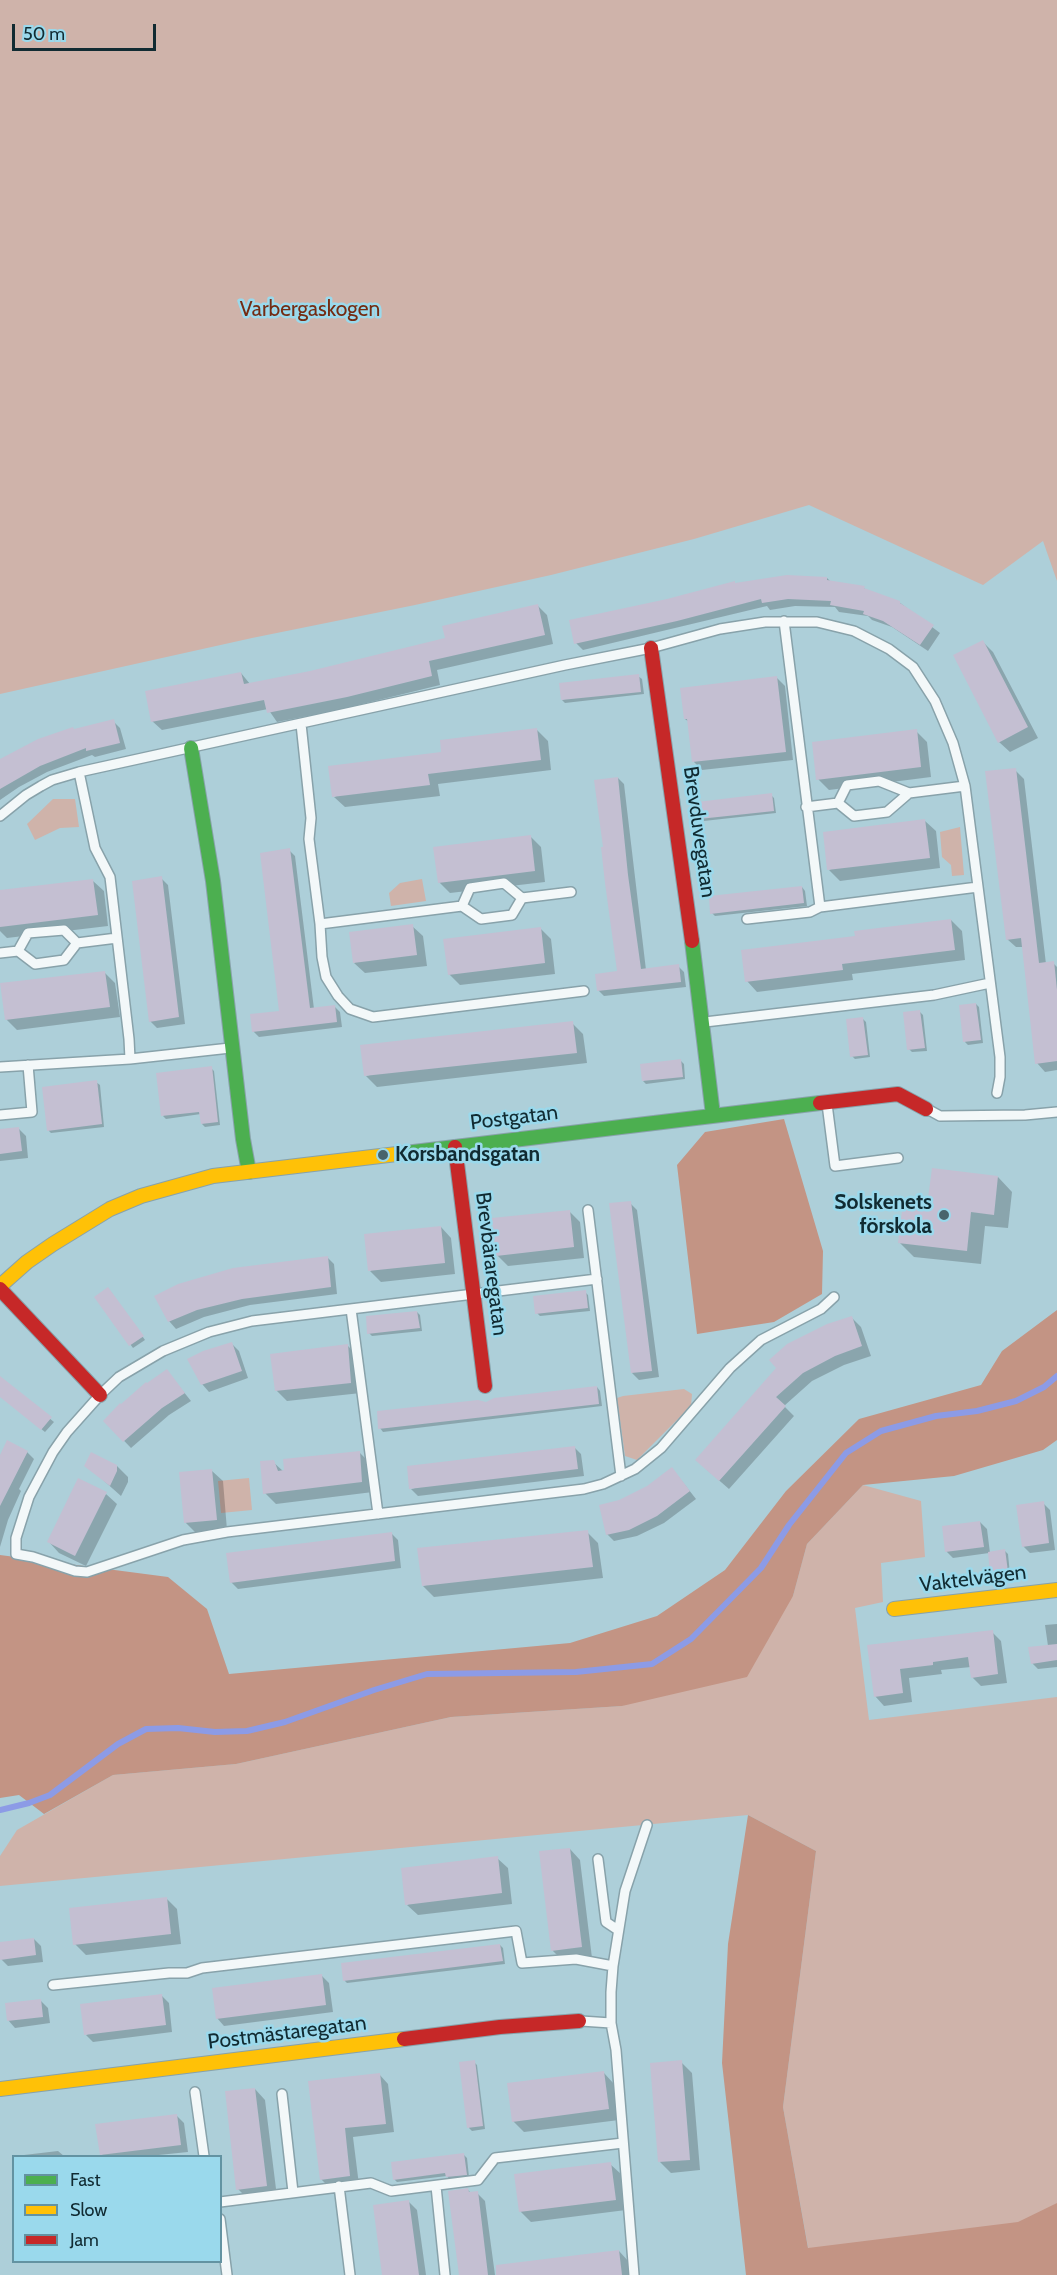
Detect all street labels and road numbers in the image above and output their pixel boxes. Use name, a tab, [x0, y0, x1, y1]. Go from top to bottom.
street label: Brevduvegatan	[677, 765, 721, 899]
street label: Postgatan	[469, 1100, 559, 1136]
street label: Brevbäraregatan	[470, 1191, 512, 1337]
street label: Vaktelvägen	[918, 1560, 1028, 1598]
street label: Postmästaregatan	[206, 2011, 368, 2055]

